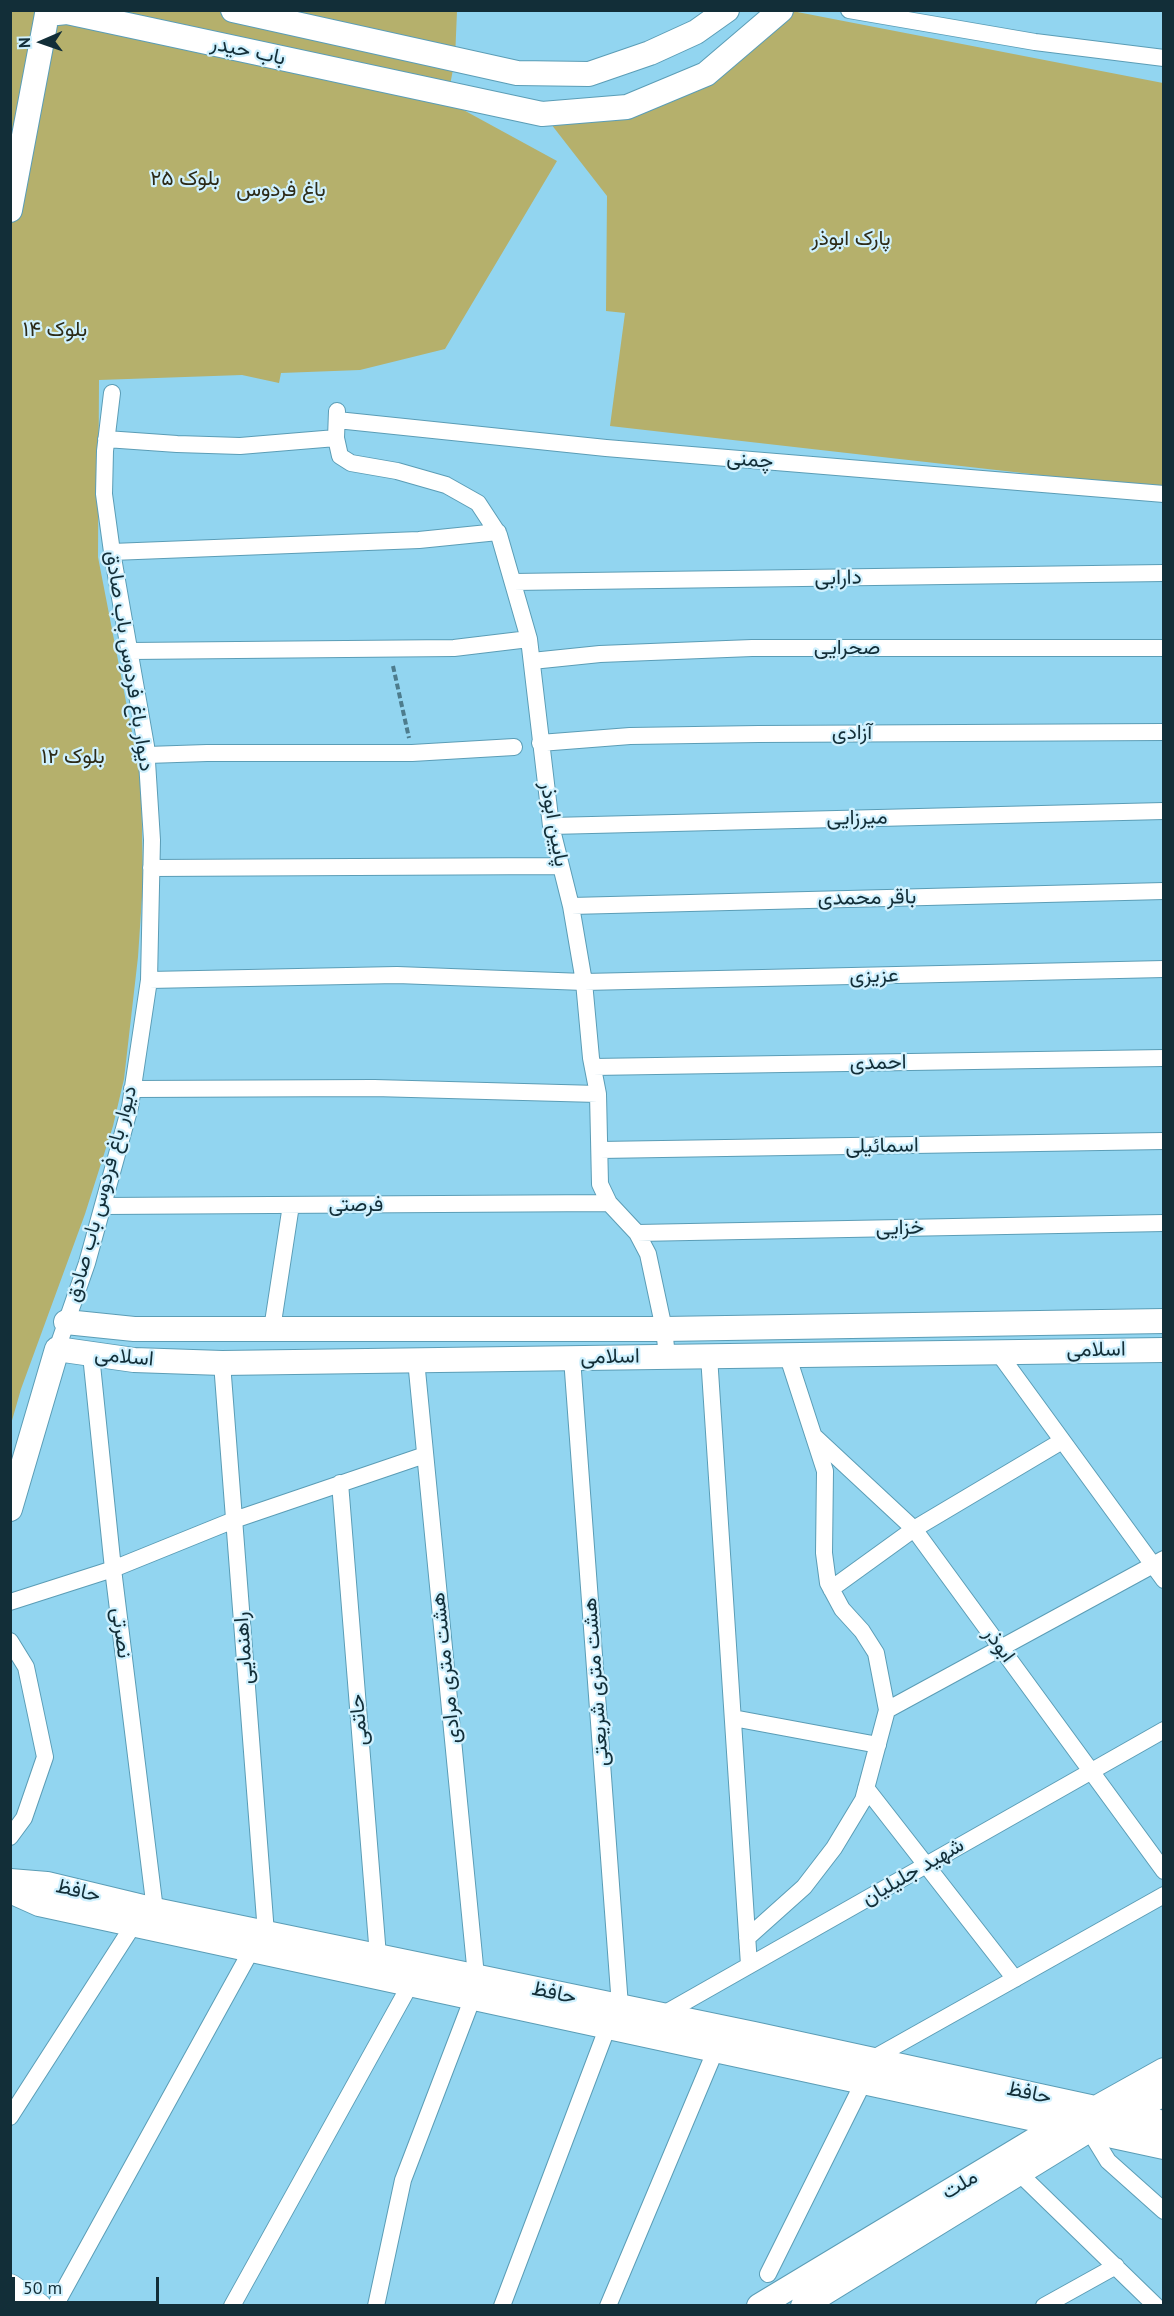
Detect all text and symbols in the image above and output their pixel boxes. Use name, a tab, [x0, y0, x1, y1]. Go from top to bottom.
north arrow	[12, 12, 72, 72]
street label: باب حیدر	[208, 31, 288, 71]
text: N	[14, 37, 34, 48]
park label: بلوک ۲۵	[150, 166, 220, 192]
park label: باغ فردوس	[236, 177, 326, 203]
park label: پارک ابوذر	[812, 226, 890, 252]
park label: بلوک ۱۴	[23, 317, 87, 343]
street label: چمنی	[726, 445, 774, 475]
street label: دیوار باغ فردوس باب صادق	[99, 549, 159, 773]
street label: دارابی	[814, 565, 862, 591]
street label: صحرایی	[814, 635, 880, 661]
street label: آزادی	[832, 720, 872, 746]
park label: بلوک ۱۲	[41, 744, 105, 770]
street label: پایین ابوذر	[534, 779, 574, 869]
street label: میرزایی	[826, 805, 888, 831]
street label: باقر محمدی	[818, 885, 916, 911]
street label: عزیزی	[849, 963, 899, 989]
street label: احمدی	[849, 1050, 907, 1076]
street label: دیوار باغ فردوس باب صادق	[61, 1083, 143, 1305]
street label: اسمائیلی	[845, 1133, 919, 1159]
street label: فرصتی	[329, 1192, 383, 1218]
street label: خزایی	[875, 1215, 925, 1241]
street label: اسلامی	[1066, 1337, 1126, 1363]
street label: اسلامی	[93, 1342, 155, 1372]
street label: اسلامی	[580, 1344, 640, 1370]
street label: هشت متری مرادی	[426, 1591, 466, 1745]
street label: هشت متری شریعتی	[578, 1597, 614, 1767]
street label: نصرتی	[105, 1606, 137, 1660]
street label: راهنمایی	[229, 1611, 259, 1685]
street label: ابوذر	[978, 1622, 1020, 1668]
street label: حاتمی	[344, 1693, 374, 1747]
street label: شهید جلیلیان	[857, 1833, 969, 1911]
street label: حافظ	[53, 1874, 103, 1908]
street label: حافظ	[529, 1976, 579, 2010]
street label: حافظ	[1004, 2076, 1054, 2110]
street label: ملت	[937, 2165, 983, 2205]
scale bar	[15, 2265, 162, 2303]
text: 50 m	[23, 2276, 62, 2299]

